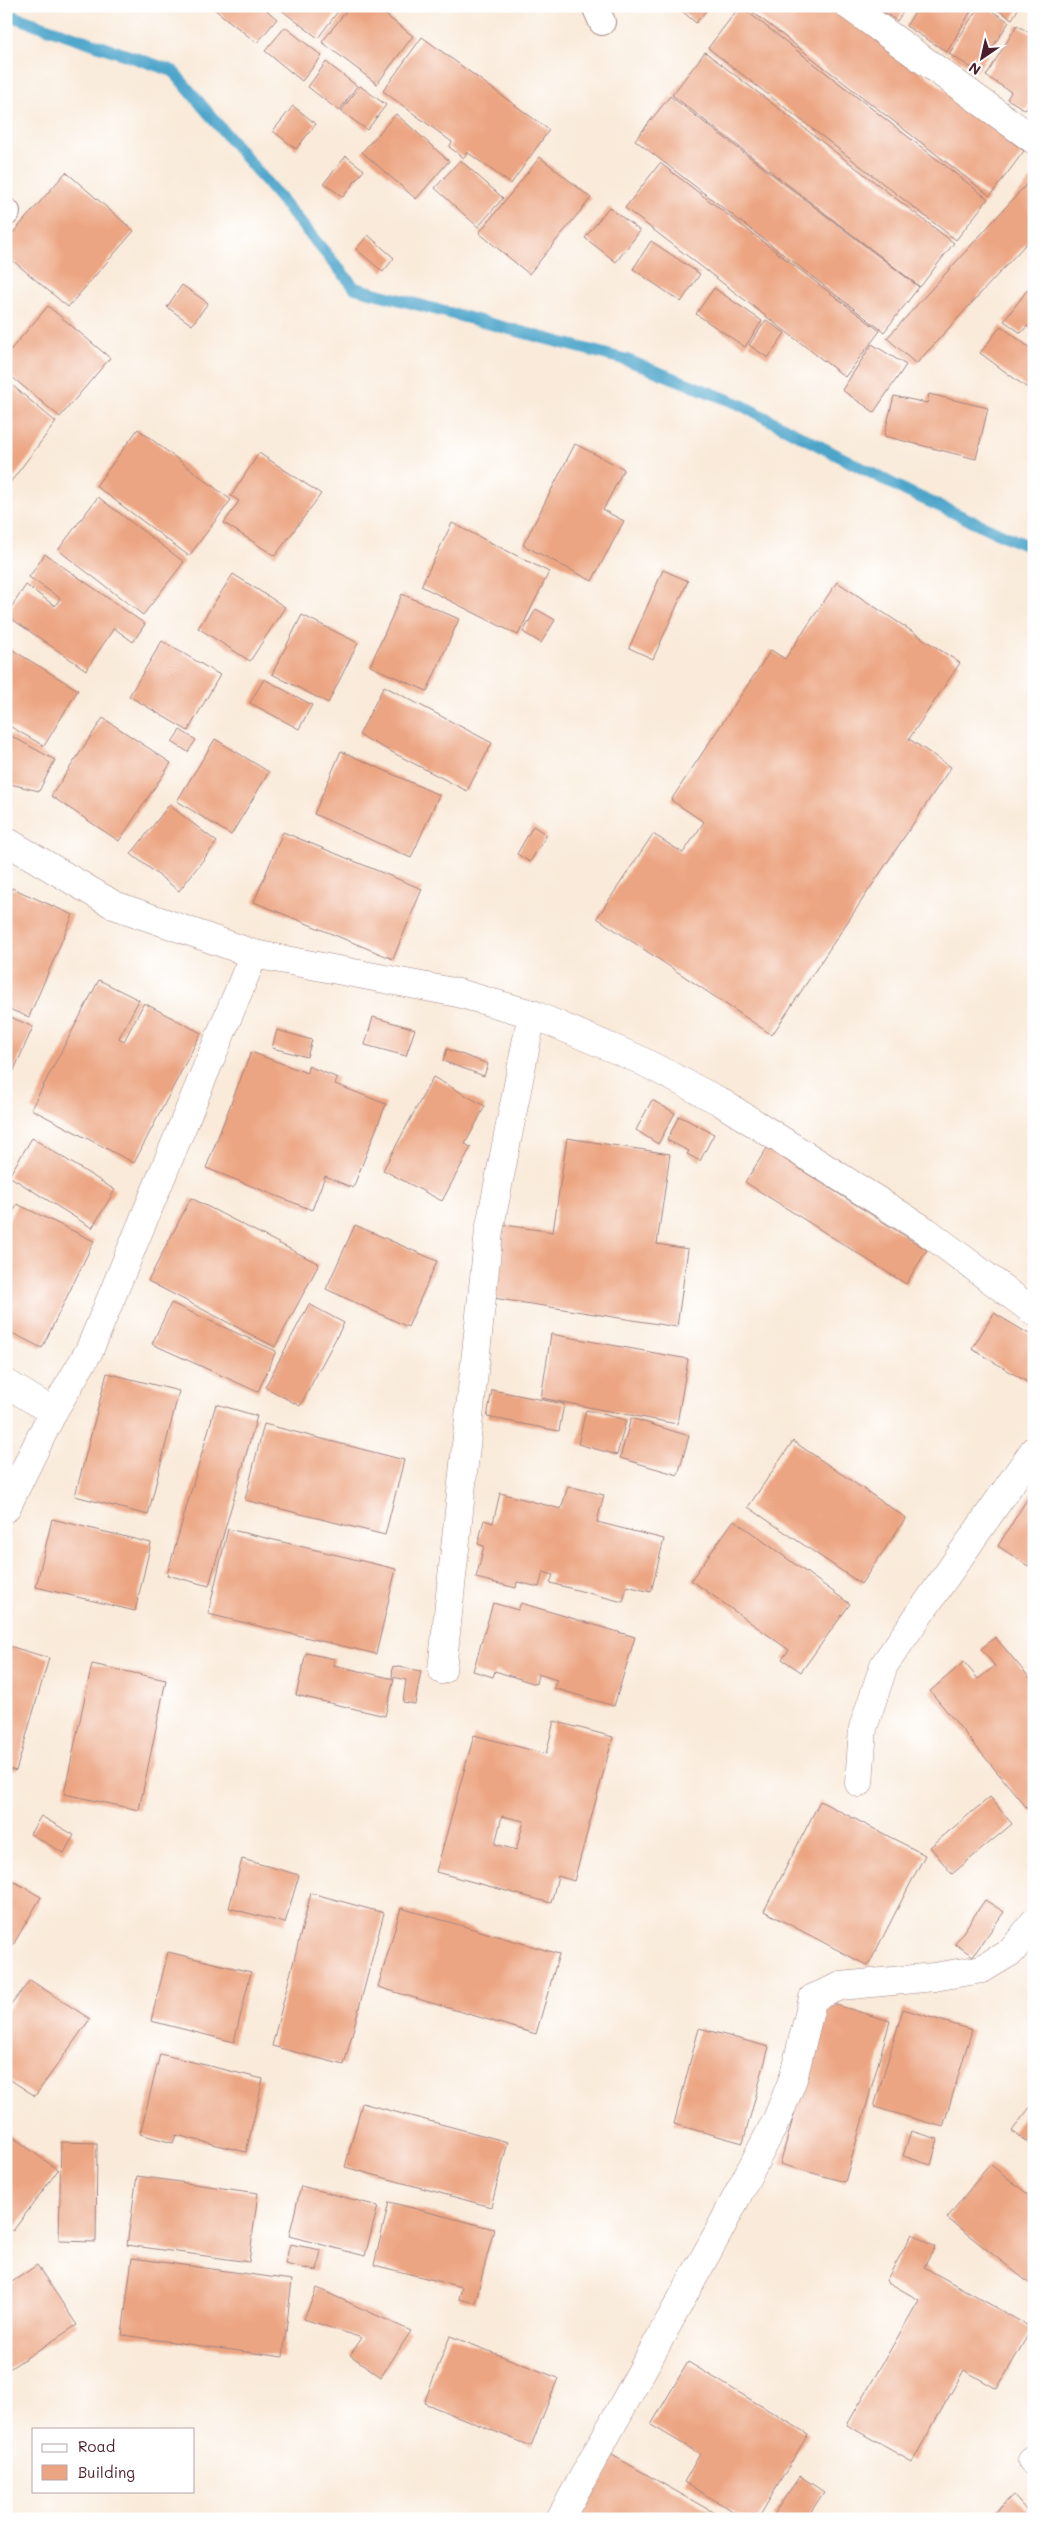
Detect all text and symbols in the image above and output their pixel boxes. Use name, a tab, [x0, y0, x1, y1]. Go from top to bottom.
north arrow	[958, 32, 1008, 82]
text: N	[965, 58, 984, 80]
legend	[32, 2428, 195, 2492]
text: Road	[78, 2436, 115, 2456]
text: Building	[78, 2462, 135, 2482]

